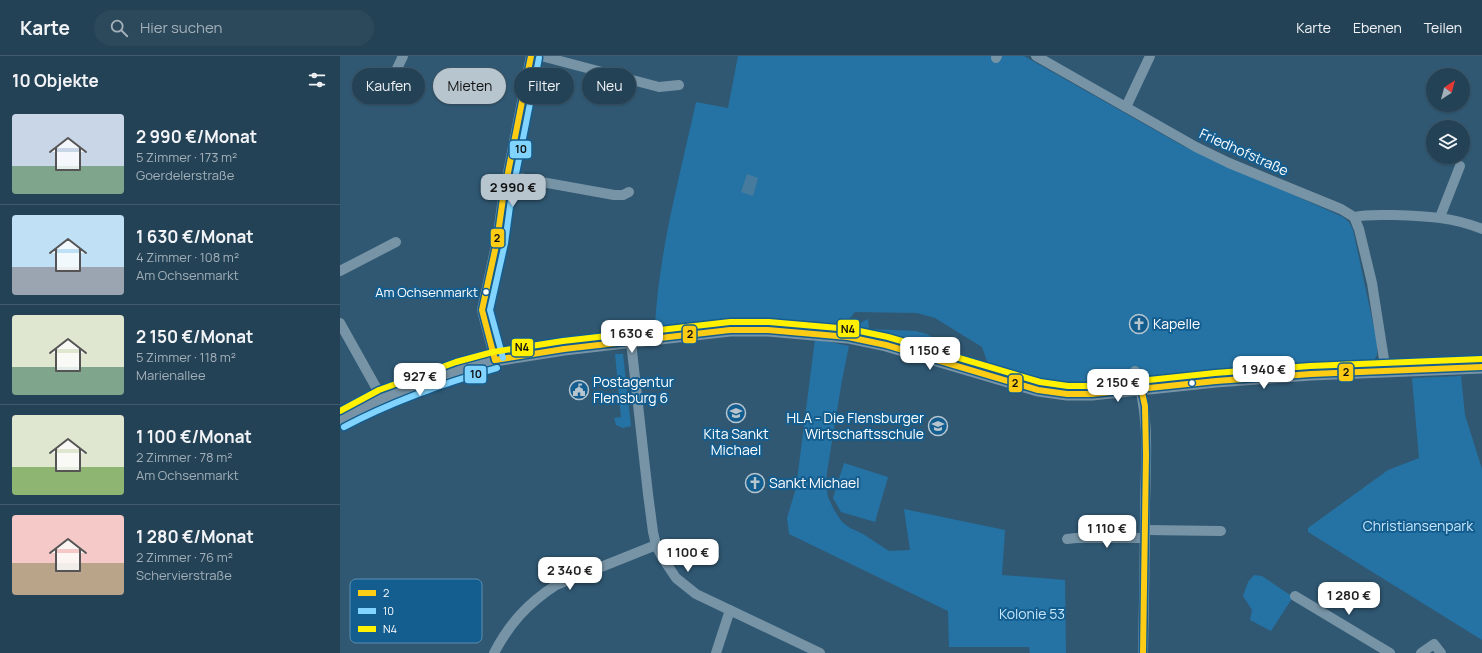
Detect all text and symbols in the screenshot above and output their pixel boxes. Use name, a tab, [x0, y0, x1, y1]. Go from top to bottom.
search box	[94, 10, 374, 46]
text: Karte	[20, 15, 70, 41]
icon: search	[108, 17, 130, 39]
text: Hier suchen	[140, 17, 222, 38]
text: Karte	[1296, 18, 1331, 37]
text: Ebenen	[1353, 18, 1402, 37]
text: Teilen	[1424, 18, 1462, 37]
chip: Kaufen	[352, 68, 425, 104]
chip: Mieten	[433, 68, 506, 104]
chip: Filter	[514, 68, 574, 104]
chip: Neu	[582, 68, 636, 104]
north arrow	[1426, 68, 1470, 112]
map controls	[1426, 68, 1470, 164]
text: 10 Objekte	[12, 69, 99, 92]
icon: filters	[306, 69, 328, 91]
button: layers	[1426, 120, 1470, 164]
street label: Friedhofstraße	[1197, 123, 1292, 180]
text: 2 990 €/Monat	[136, 125, 257, 148]
icon: home	[44, 130, 92, 178]
line badge: 10	[509, 140, 532, 159]
text: 10	[515, 141, 527, 156]
text: 5 Zimmer · 173 m²	[136, 148, 237, 166]
text: Goerdelerstraße	[136, 166, 234, 184]
pin: 2 990 €	[476, 174, 550, 208]
text: 2 990 €	[490, 178, 536, 196]
text: 1 630 €/Monat	[136, 225, 254, 248]
line badge: 2	[490, 228, 505, 248]
text: 2	[494, 230, 500, 245]
icon: home	[44, 231, 92, 279]
text: 4 Zimmer · 108 m²	[136, 248, 239, 266]
text: Am Ochsenmarkt	[136, 266, 239, 284]
place label: Am Ochsenmarkt	[375, 283, 478, 301]
marker: Am Ochsenmarkt	[481, 287, 491, 297]
church icon: Kapelle	[1128, 313, 1150, 335]
place label: Kapelle	[1153, 314, 1200, 333]
line badge: N4	[837, 319, 860, 338]
pin: 1 630 €	[595, 320, 669, 354]
text: N4	[841, 321, 856, 336]
text: 1 630 €	[610, 324, 654, 342]
text: 2 150 €/Monat	[136, 325, 253, 348]
line badge: 2	[682, 325, 697, 344]
text: 2	[687, 326, 693, 341]
icon: home	[44, 331, 92, 379]
pin: 1 150 €	[893, 337, 967, 371]
line badge: N4	[511, 338, 534, 357]
text: N4	[515, 339, 530, 354]
text: 1 150 €	[909, 341, 951, 359]
text: 5 Zimmer · 118 m²	[136, 348, 236, 366]
pin: 1 940 €	[1227, 356, 1301, 390]
text: 1 940 €	[1242, 360, 1286, 378]
pin: 927 €	[392, 363, 448, 397]
line badge: 2	[1338, 363, 1354, 382]
text: 2	[1343, 364, 1349, 379]
line badge: 10	[464, 365, 487, 384]
text: Marienallee	[136, 366, 206, 384]
text: 10	[470, 366, 482, 381]
text: 927 €	[403, 367, 437, 385]
pin: 2 150 €	[1081, 369, 1155, 403]
place label: Postagentur Flensburg 6	[593, 372, 674, 407]
text: 2 150 €	[1096, 373, 1140, 391]
line badge: 2	[1008, 374, 1023, 393]
text: 2	[1012, 375, 1018, 390]
unlabelled marker	[1187, 378, 1197, 388]
public building icon: Postagentur Flensburg 6	[568, 379, 590, 401]
school or university icon: Kita Sankt Michael	[725, 402, 747, 424]
place label: HLA - Die Flensburger Wirtschaftsschule	[786, 408, 924, 443]
school or university icon: HLA - Die Flensburger Wirtschaftsschule	[927, 415, 949, 437]
place label: Kita Sankt Michael	[703, 424, 769, 459]
text: 1 100 €/Monat	[136, 425, 252, 448]
icon: home	[44, 431, 92, 479]
text: 2 Zimmer · 78 m²	[136, 448, 232, 466]
text: Am Ochsenmarkt	[136, 466, 239, 484]
church icon: Sankt Michael	[744, 472, 766, 494]
place label: Sankt Michael	[769, 473, 859, 492]
pin: 1 110 €	[1070, 515, 1144, 549]
park label: Christiansenpark	[1363, 516, 1474, 535]
text: 1 110 €	[1087, 519, 1127, 537]
text: 1 280 €/Monat	[136, 525, 254, 548]
icon: home	[44, 531, 92, 579]
pin: 1 100 €	[651, 539, 725, 573]
text: 1 100 €	[667, 543, 709, 561]
text: 2 Zimmer · 76 m²	[136, 548, 233, 566]
pin: 2 340 €	[533, 557, 607, 591]
text: 2 340 €	[547, 561, 593, 579]
text: Schervierstraße	[136, 566, 232, 584]
legend	[350, 579, 482, 643]
pin: 1 280 €	[1312, 582, 1386, 616]
text: 2	[383, 585, 389, 600]
text: 1 280 €	[1327, 586, 1371, 604]
text: 10	[383, 603, 394, 618]
park label: Kolonie 53	[999, 604, 1065, 623]
text: N4	[383, 621, 397, 636]

